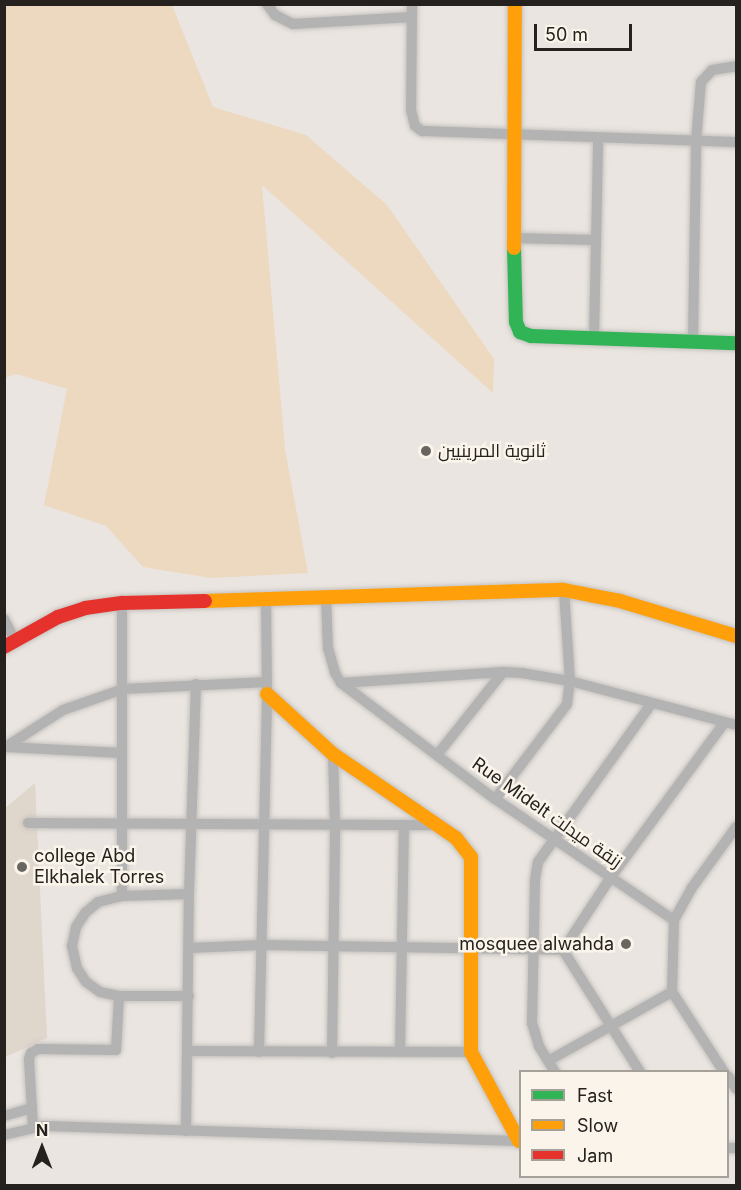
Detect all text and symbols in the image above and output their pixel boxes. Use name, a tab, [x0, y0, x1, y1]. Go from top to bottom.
scale bar	[537, 12, 634, 50]
text: 50 m	[545, 24, 588, 45]
place label: ثانوية المرينيين	[438, 440, 546, 462]
marker: ثانوية المرينيين	[419, 444, 433, 458]
street label: Rue Midelt زنقة ميدلت	[468, 753, 626, 873]
place label: college Abd Elkhalek Torres	[34, 846, 164, 888]
marker: college Abd Elkhalek Torres	[15, 860, 29, 874]
place label: mosquee alwahda	[459, 933, 614, 955]
marker: mosquee alwahda	[619, 937, 633, 951]
legend	[519, 1070, 729, 1178]
text: Fast	[577, 1085, 613, 1106]
text: Slow	[577, 1115, 618, 1136]
north arrow	[12, 1118, 72, 1178]
text: N	[36, 1120, 48, 1140]
text: Jam	[577, 1145, 613, 1166]

